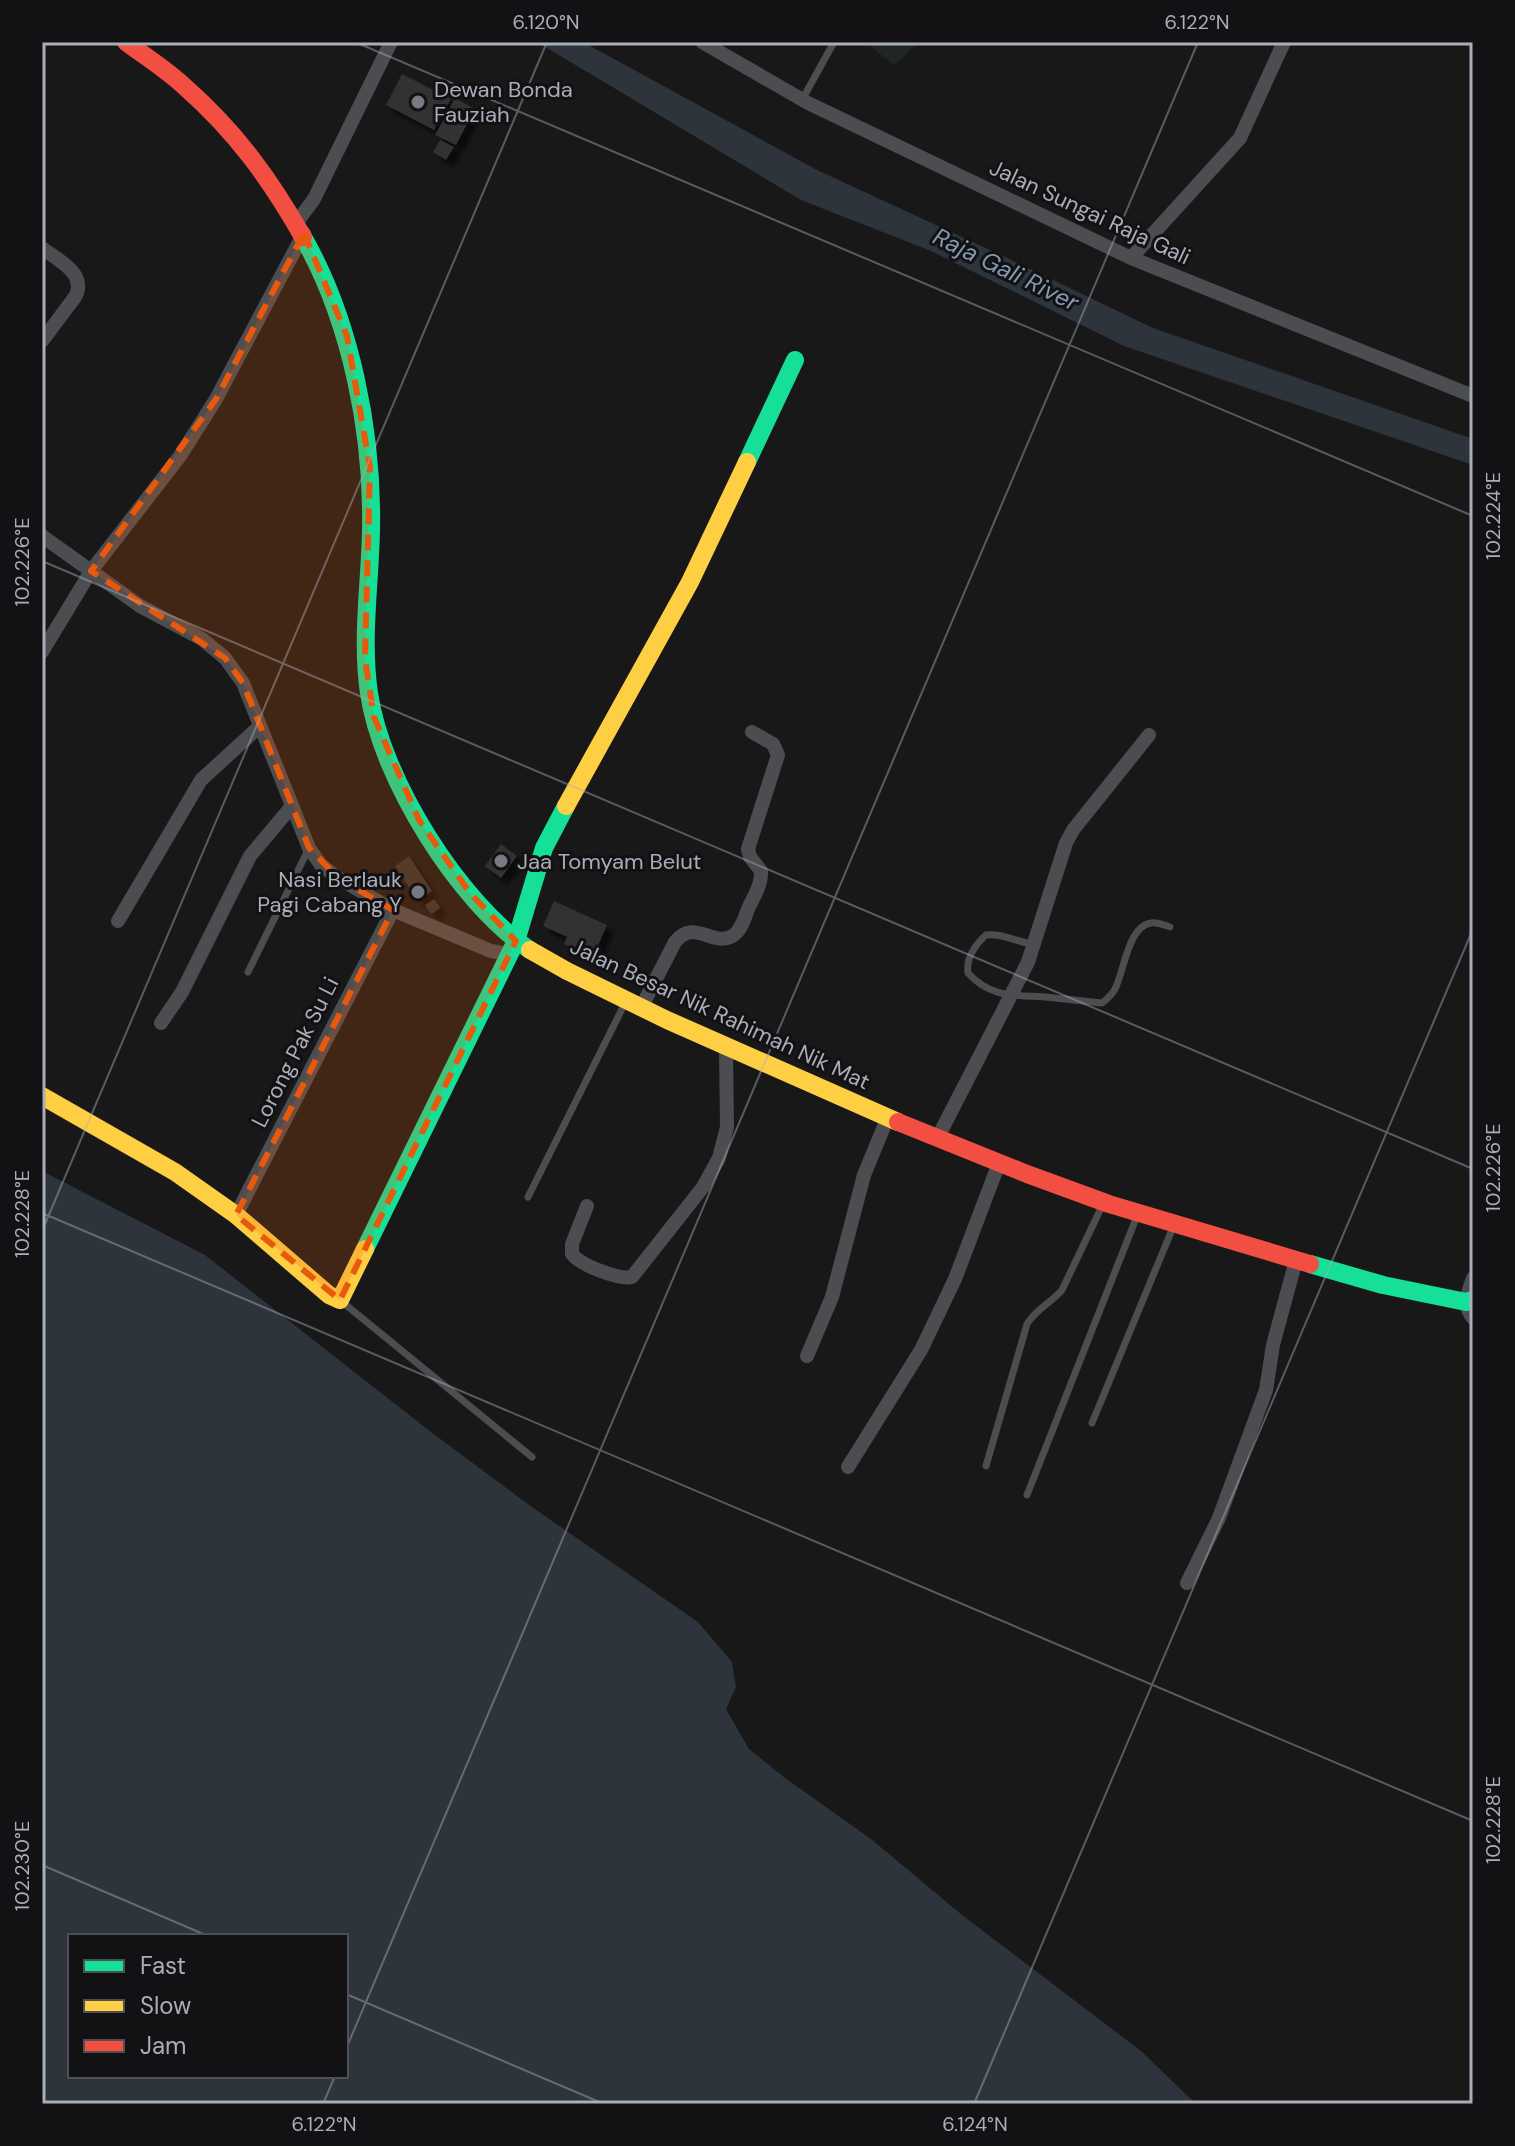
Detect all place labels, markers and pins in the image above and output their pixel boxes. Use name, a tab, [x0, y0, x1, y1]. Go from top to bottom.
place label: Dewan Bonda Fauziah	[434, 75, 573, 129]
marker: Dewan Bonda Fauziah	[409, 93, 427, 111]
place label: Jaa Tomyam Belut	[517, 847, 701, 876]
marker: Jaa Tomyam Belut	[492, 852, 510, 870]
place label: Nasi Berlauk Pagi Cabang Y	[257, 865, 402, 919]
marker: Nasi Berlauk Pagi Cabang Y	[409, 883, 427, 901]

